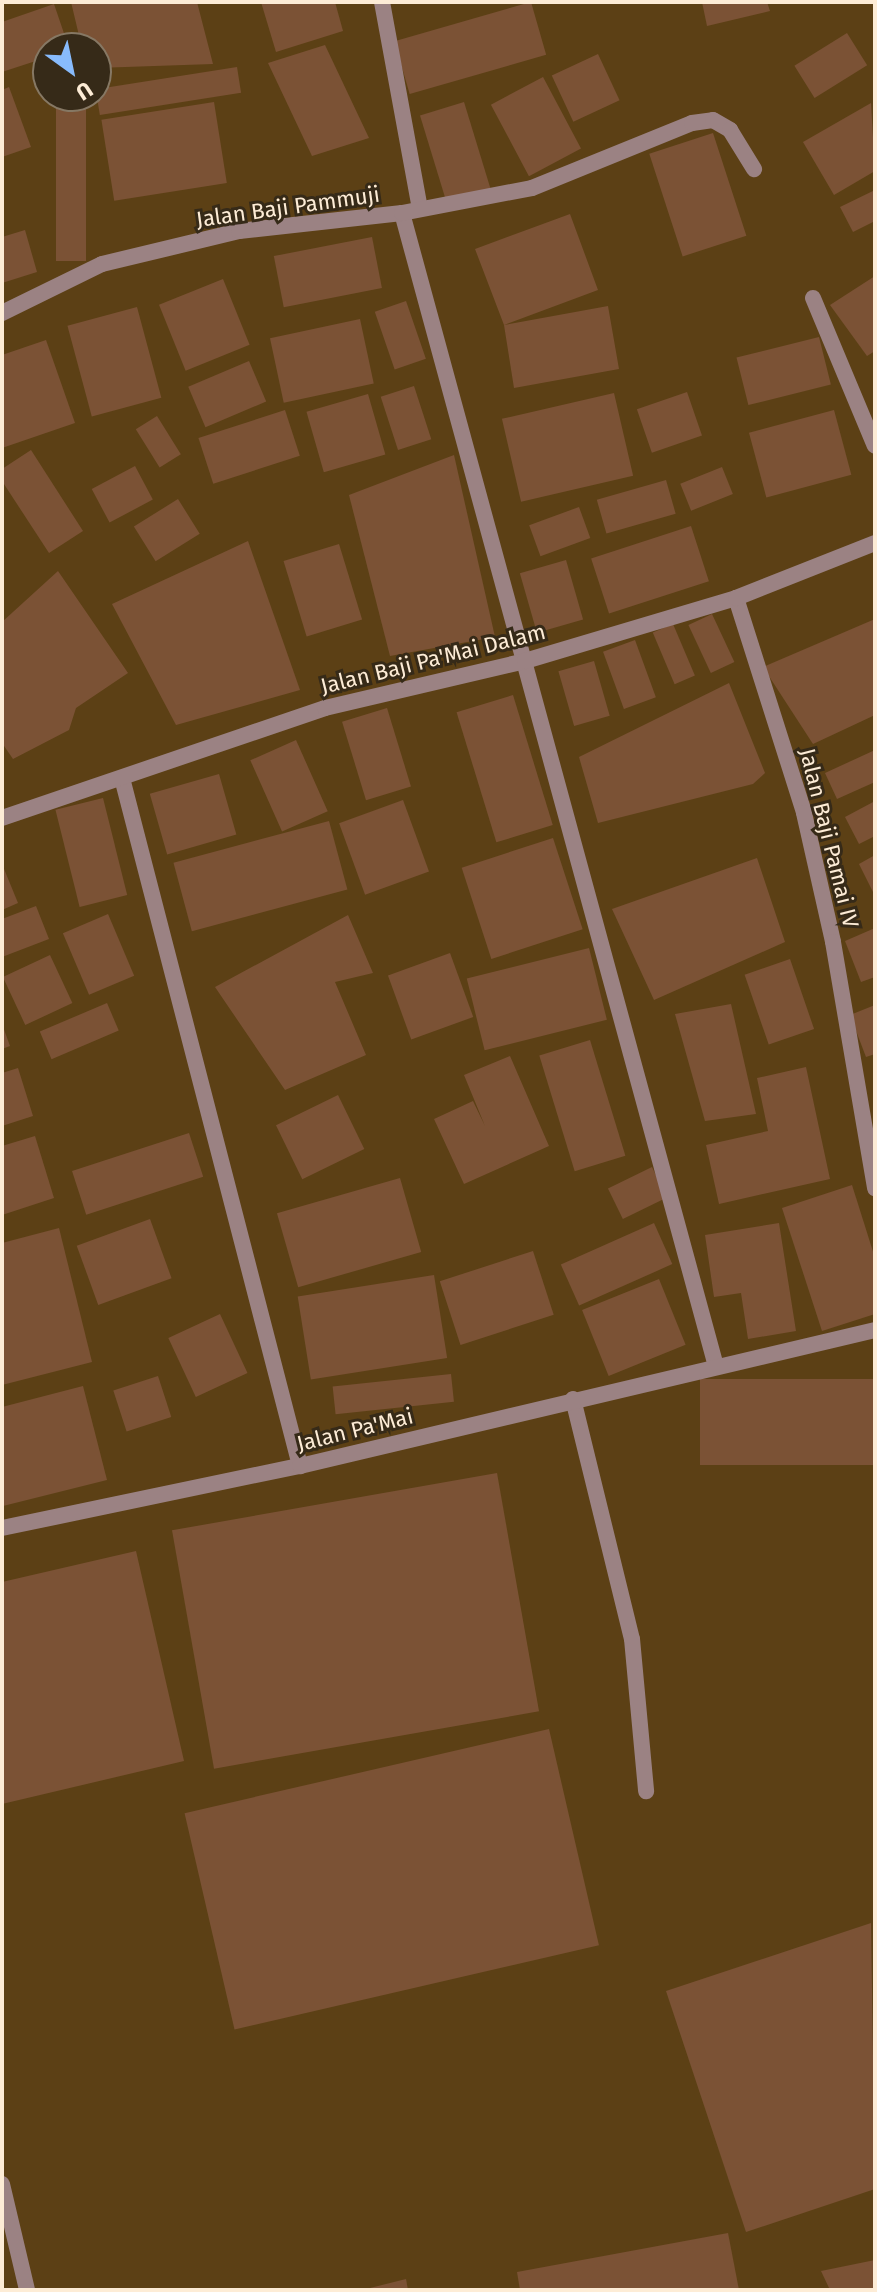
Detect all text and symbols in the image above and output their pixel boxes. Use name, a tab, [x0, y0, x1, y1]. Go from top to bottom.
north arrow	[32, 32, 112, 112]
text: U	[71, 76, 98, 106]
street label: Jalan Baji Pammuji	[194, 181, 382, 233]
street label: Jalan Baji Pa'Mai Dalam	[318, 618, 548, 700]
street label: Jalan Baji Pamai IV	[794, 746, 864, 930]
street label: Jalan Pa'Mai	[294, 1403, 416, 1457]

